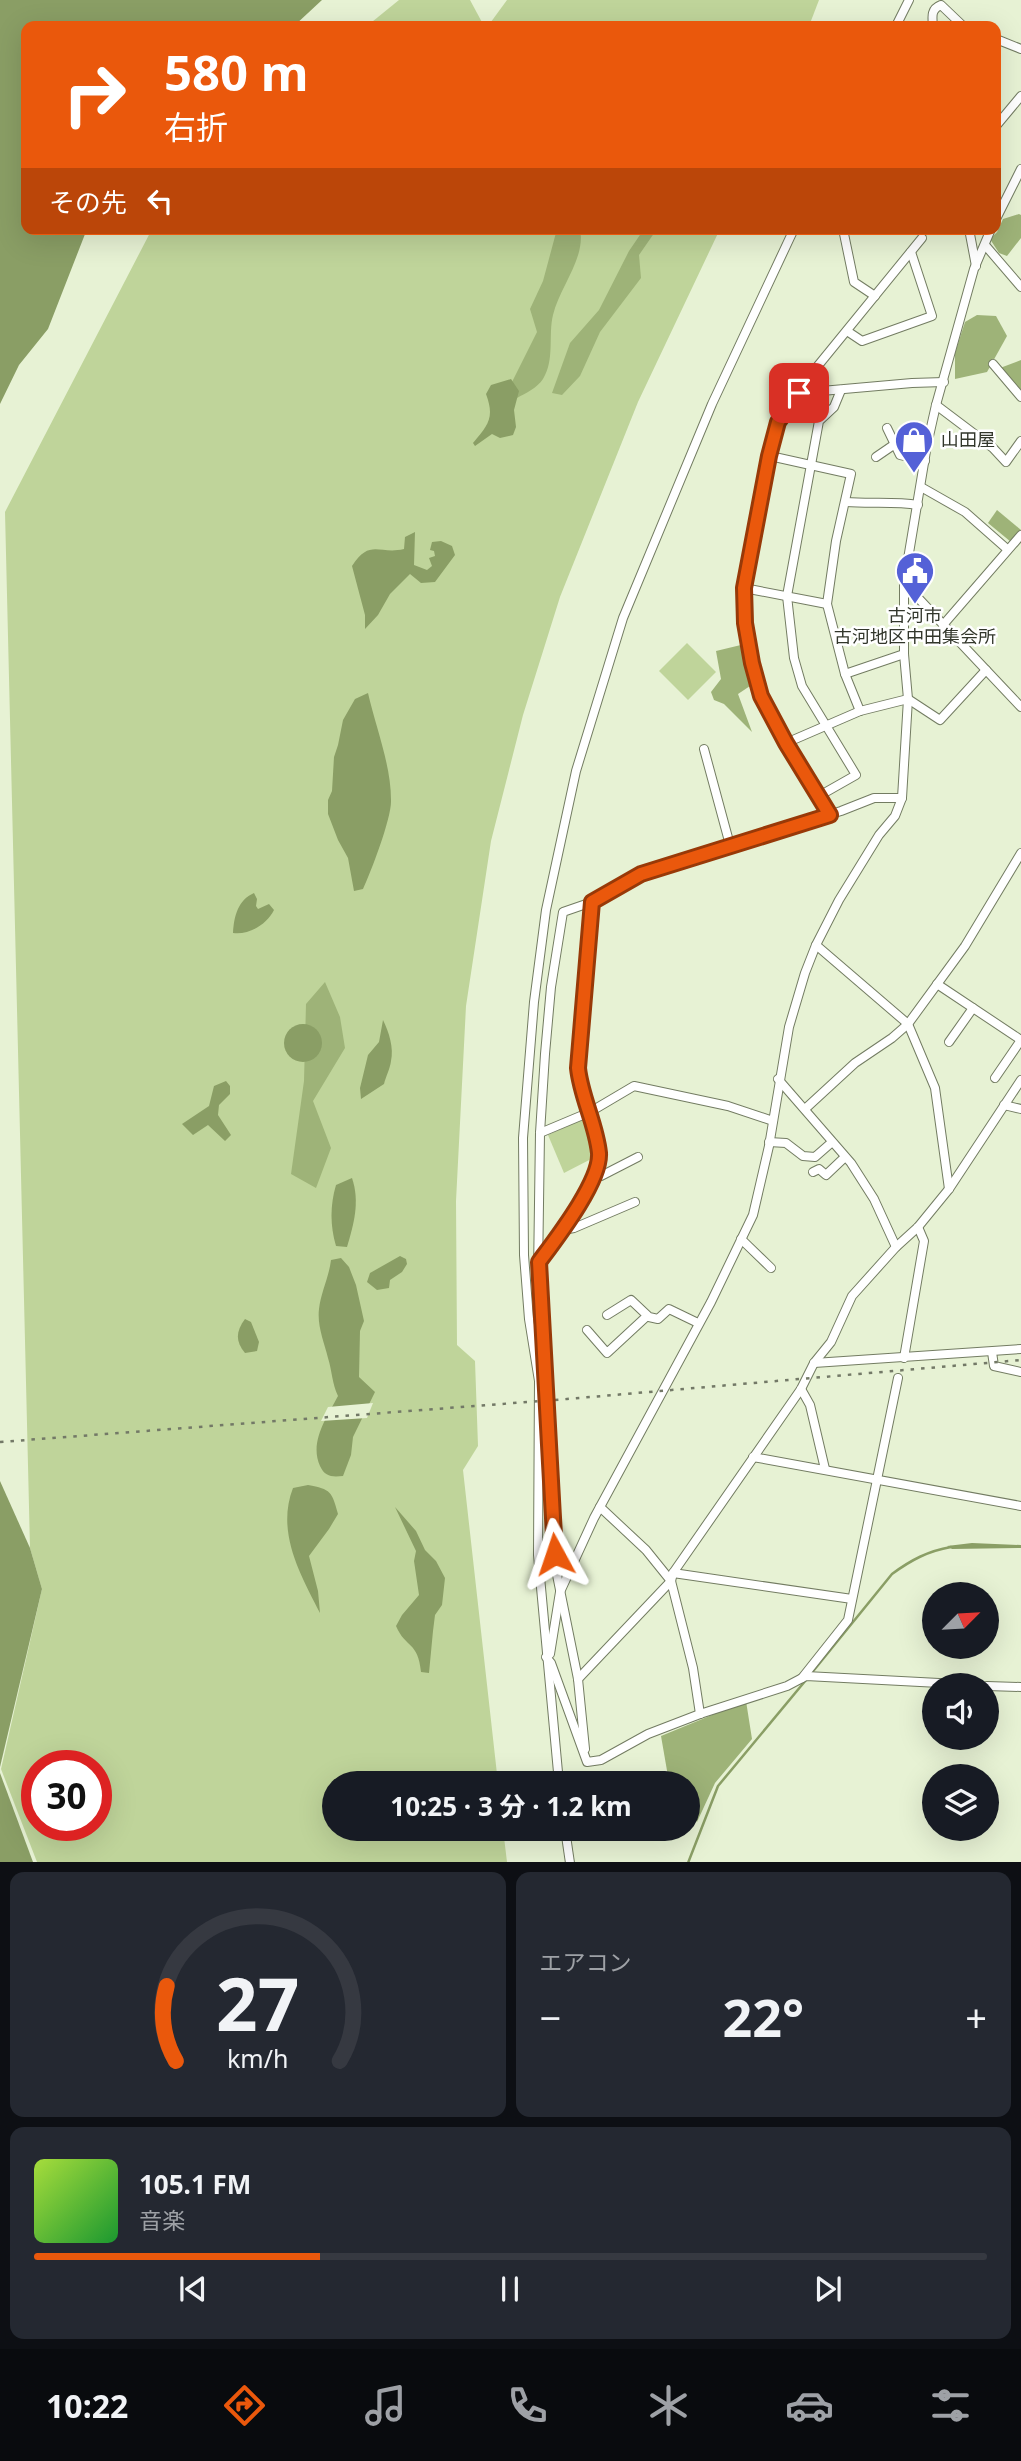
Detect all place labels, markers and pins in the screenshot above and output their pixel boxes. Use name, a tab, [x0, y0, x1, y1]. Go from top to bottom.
pin	[769, 363, 829, 423]
shop icon: 山田屋	[893, 419, 935, 474]
place label: 山田屋	[941, 427, 995, 451]
public building icon: 古河市 古河地区中田集会所	[894, 550, 936, 605]
place label: 古河市 古河地区中田集会所	[834, 603, 996, 648]

